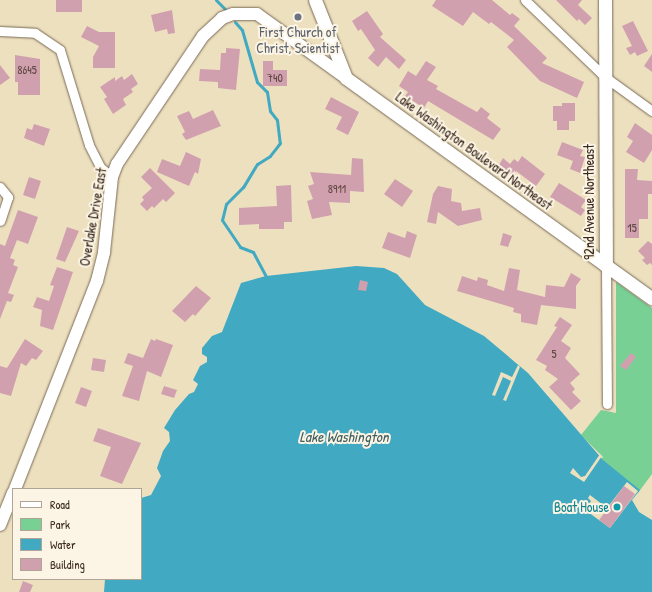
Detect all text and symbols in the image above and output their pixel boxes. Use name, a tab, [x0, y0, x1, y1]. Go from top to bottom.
marker: First Church of Christ, Scientist	[293, 12, 303, 22]
place label: First Church of Christ, Scientist	[256, 24, 340, 56]
house number: 8645	[17, 63, 37, 77]
house number: 740	[267, 71, 283, 85]
street label: Lake Washington Boulevard Northeast	[392, 88, 556, 214]
street label: 92nd Avenue Northeast	[581, 144, 597, 260]
street label: Overlake Drive East	[76, 166, 110, 268]
house number: 8911	[328, 182, 346, 196]
house number: 15	[627, 221, 637, 235]
house number: 5	[551, 347, 557, 361]
water label: Lake Washington	[299, 428, 389, 446]
legend	[12, 488, 142, 580]
text: Road	[50, 496, 70, 513]
place label: Boat House	[554, 499, 609, 515]
marker: Boat House	[612, 502, 622, 512]
text: Park	[50, 516, 70, 533]
text: Water	[50, 536, 76, 553]
text: Building	[50, 556, 85, 573]

